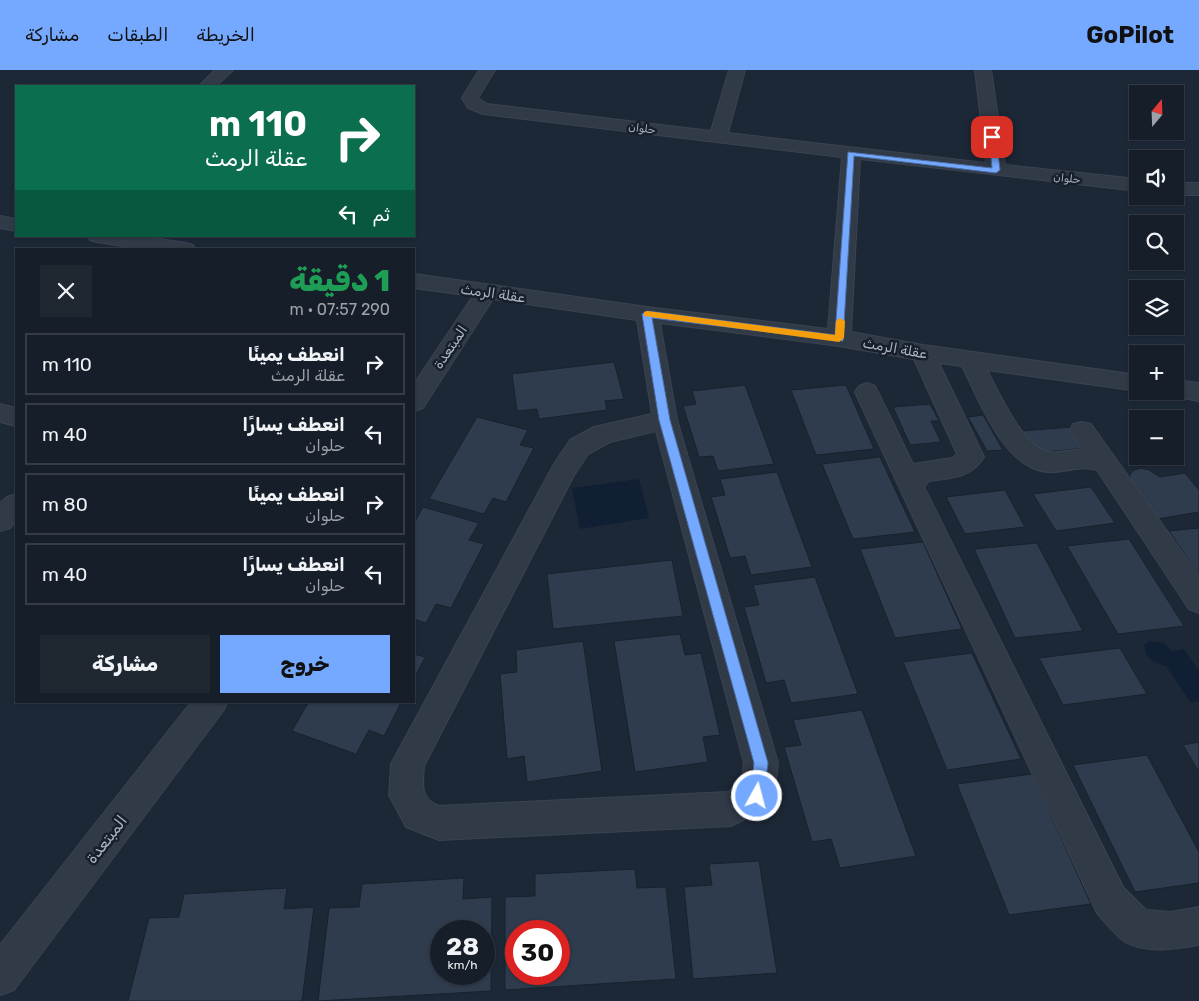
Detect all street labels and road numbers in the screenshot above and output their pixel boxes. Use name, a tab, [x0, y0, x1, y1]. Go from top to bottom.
street label: حلوان	[627, 120, 657, 138]
street label: حلوان	[1053, 171, 1081, 187]
street label: عقلة الرمث	[460, 281, 527, 306]
street label: المبتعدة	[430, 322, 471, 372]
street label: عقلة الرمث	[861, 334, 929, 363]
street label: المبتعدة	[82, 811, 131, 867]

